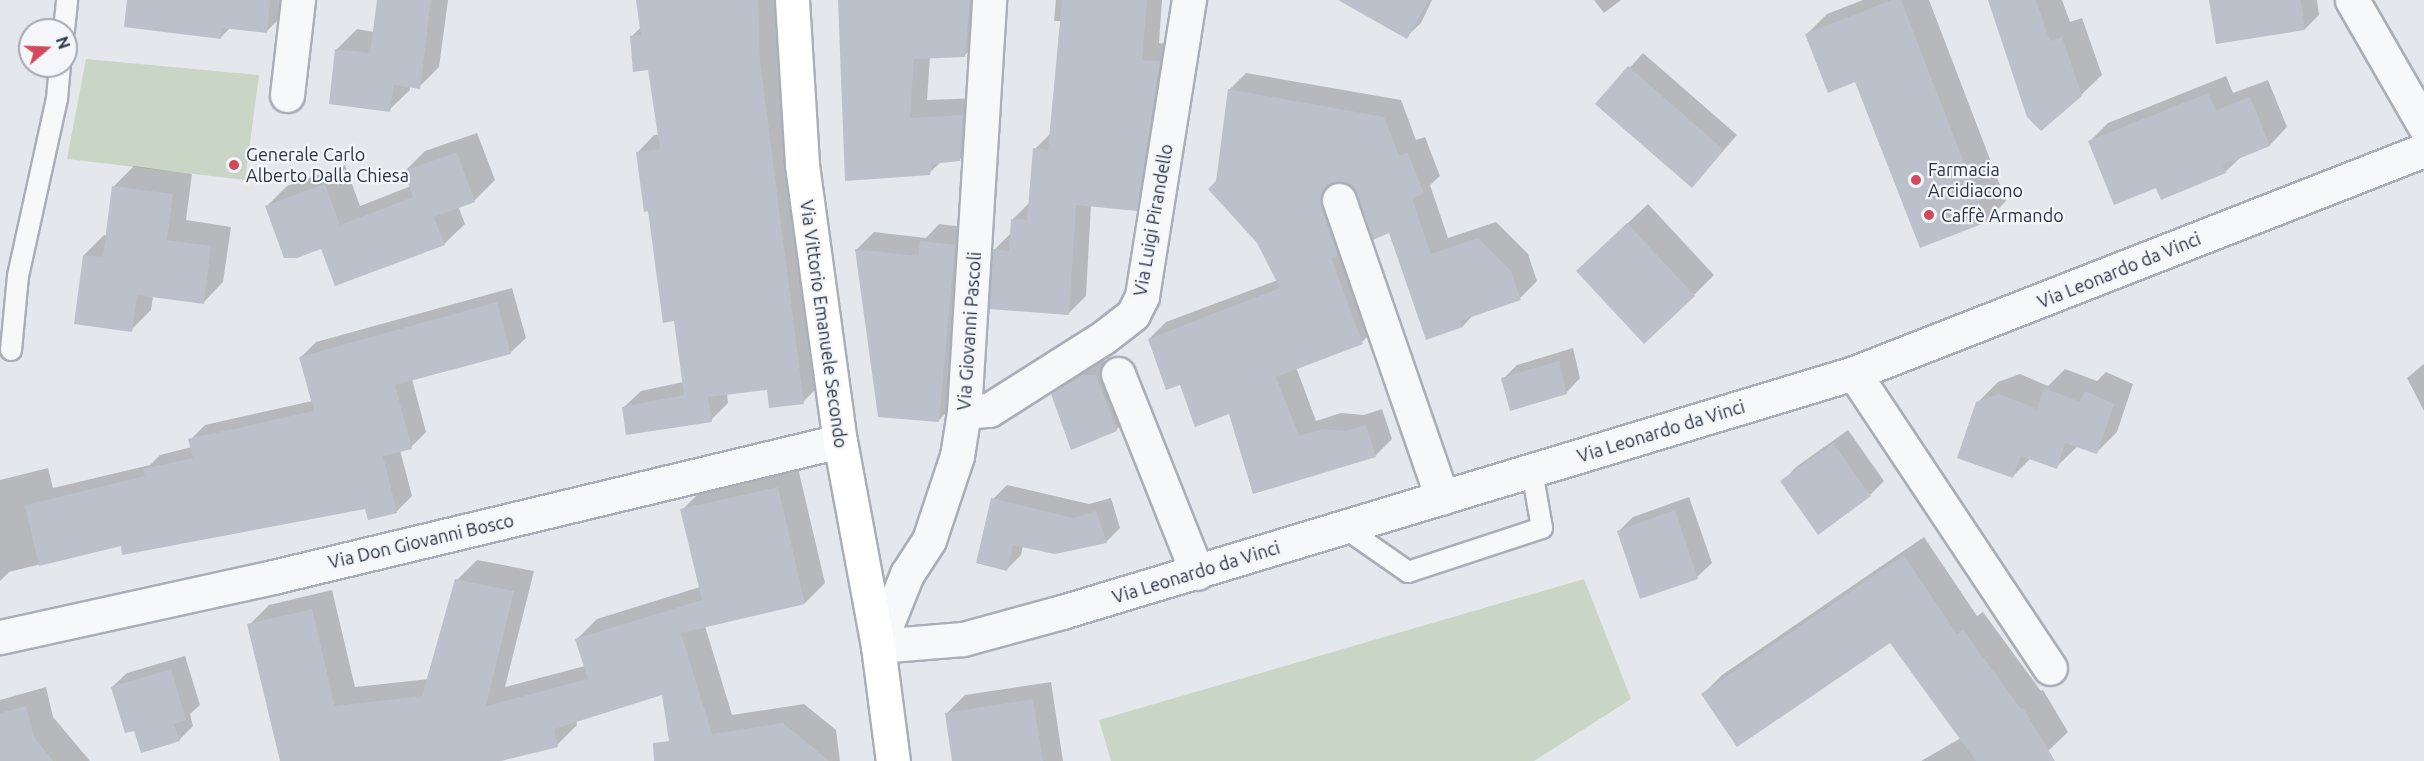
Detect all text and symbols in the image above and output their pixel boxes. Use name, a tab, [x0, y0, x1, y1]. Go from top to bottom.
north arrow	[18, 18, 78, 78]
text: N	[53, 34, 74, 51]
street label: Via Luigi Pirandello	[1129, 142, 1177, 298]
place label: Generale Carlo Alberto Dalla Chiesa	[246, 144, 409, 186]
marker: Generale Carlo Alberto Dalla Chiesa	[227, 158, 241, 172]
place label: Farmacia Arcidiacono	[1928, 159, 2023, 201]
marker: Farmacia Arcidiacono	[1909, 173, 1923, 187]
street label: Via Vittorio Emanuele Secondo	[796, 199, 852, 449]
place label: Caffè Armando	[1941, 204, 2064, 226]
marker: Caffè Armando	[1922, 208, 1936, 222]
street label: Via Leonardo da Vinci	[2034, 227, 2204, 313]
street label: Via Giovanni Pascoli	[953, 251, 985, 411]
street label: Via Leonardo da Vinci	[1575, 395, 1747, 467]
street label: Via Don Giovanni Bosco	[326, 509, 516, 573]
street label: Via Leonardo da Vinci	[1110, 536, 1282, 608]

